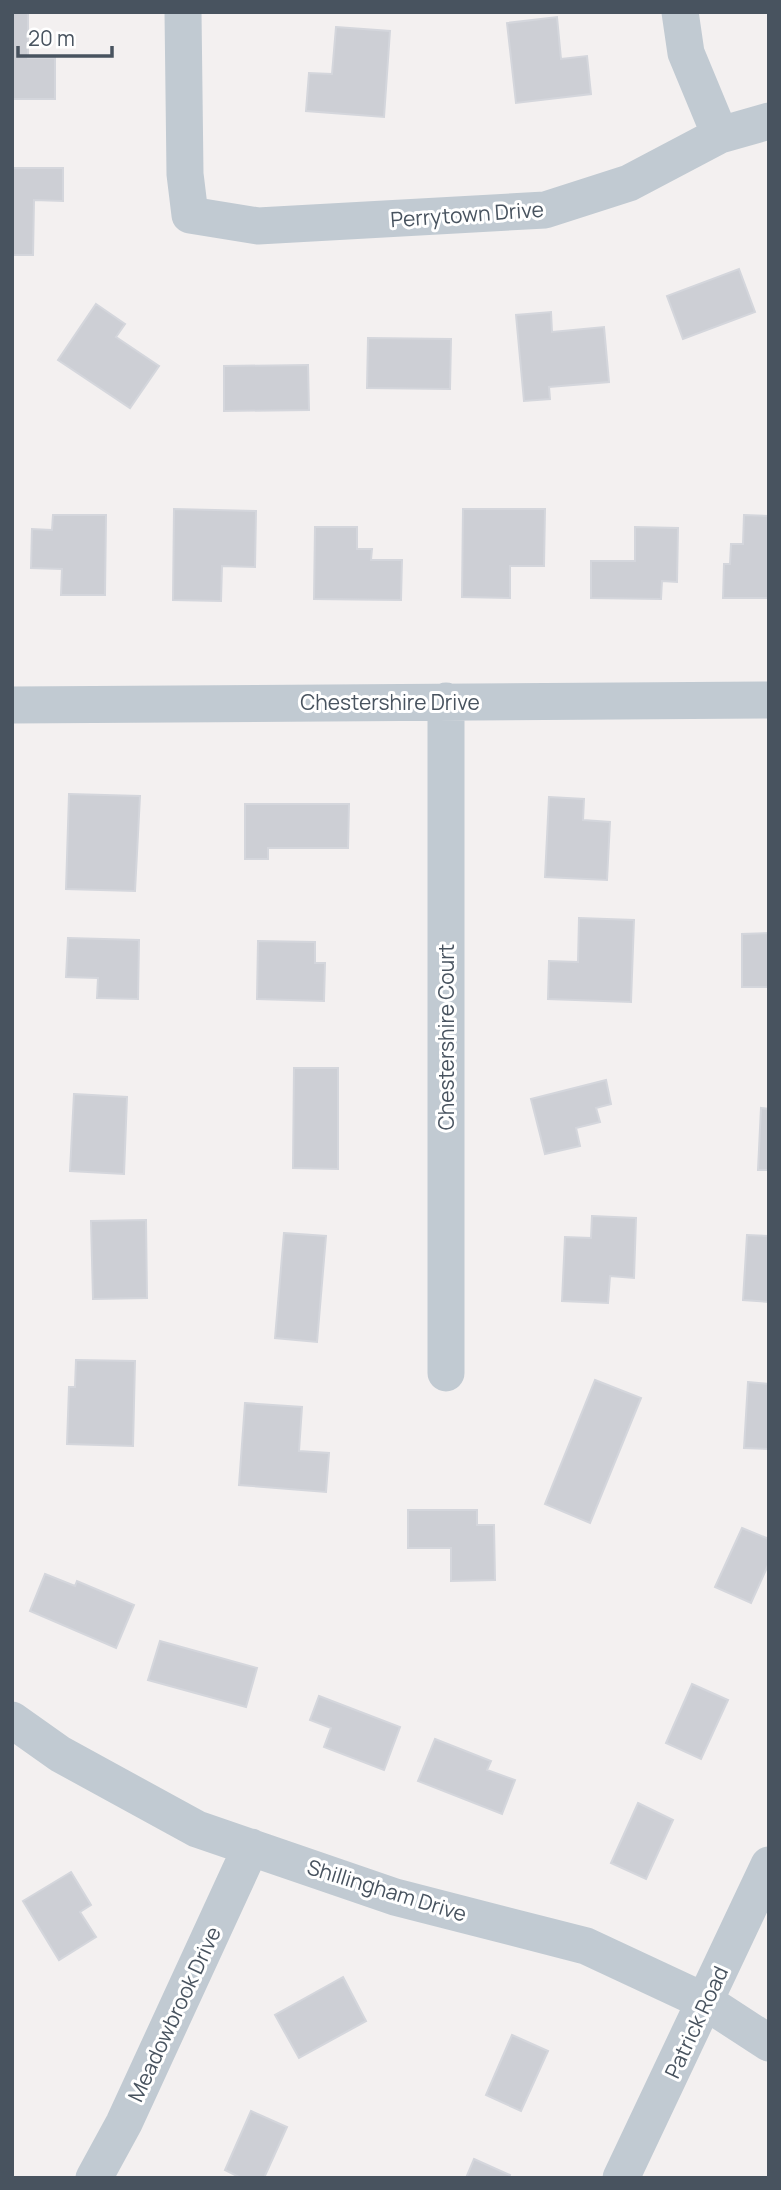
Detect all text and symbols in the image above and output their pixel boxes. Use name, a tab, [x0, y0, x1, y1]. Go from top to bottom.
scale bar	[18, 14, 112, 58]
text: 20 m	[28, 24, 75, 52]
street label: Perrytown Drive	[389, 195, 545, 233]
street label: Chestershire Drive	[300, 688, 480, 716]
street label: Chestershire Court	[432, 944, 460, 1130]
street label: Shillingham Drive	[304, 1852, 470, 1928]
street label: Meadowbrook Drive	[121, 1922, 227, 2106]
street label: Patrick Road	[658, 1961, 734, 2083]

